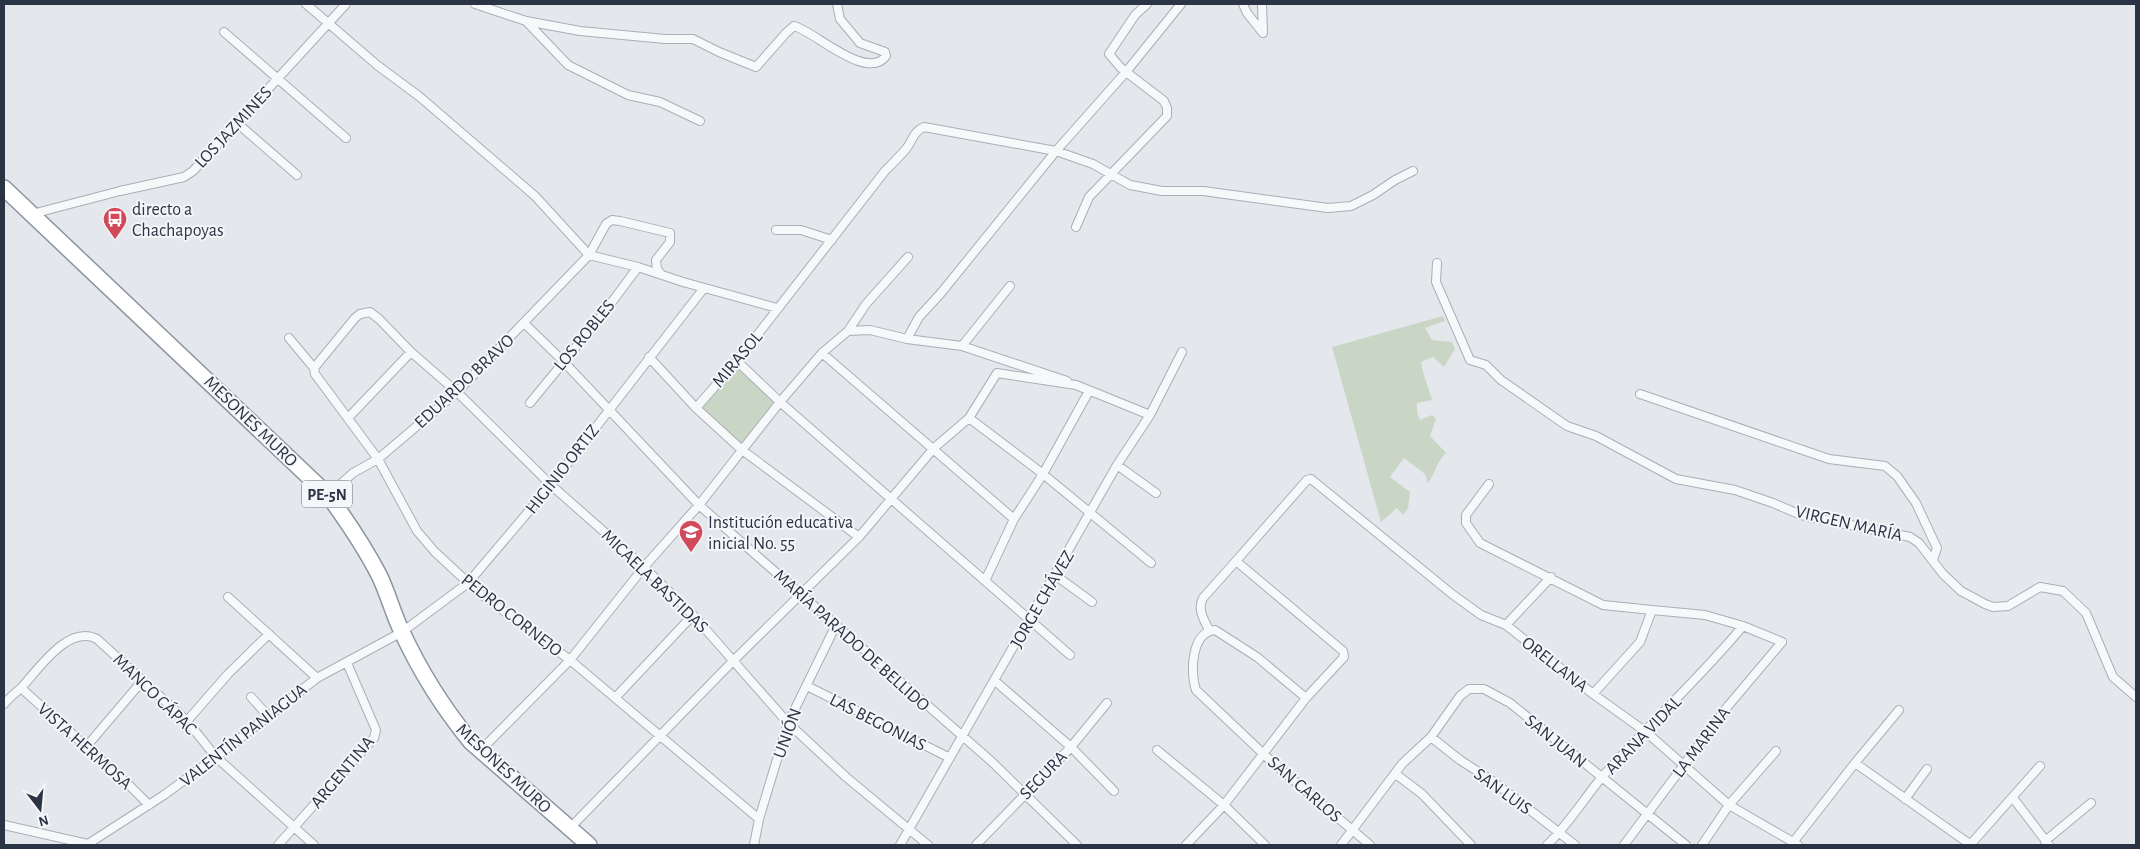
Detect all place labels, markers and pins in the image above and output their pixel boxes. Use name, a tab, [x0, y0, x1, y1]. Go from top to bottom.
place label: directo a Chachapoyas	[132, 201, 224, 240]
bus stop icon: directo a Chachapoyas	[102, 206, 128, 240]
place label: Institución educativa inicial No. 55	[708, 514, 853, 553]
school or university icon: Institución educativa inicial No. 55	[678, 519, 704, 553]

